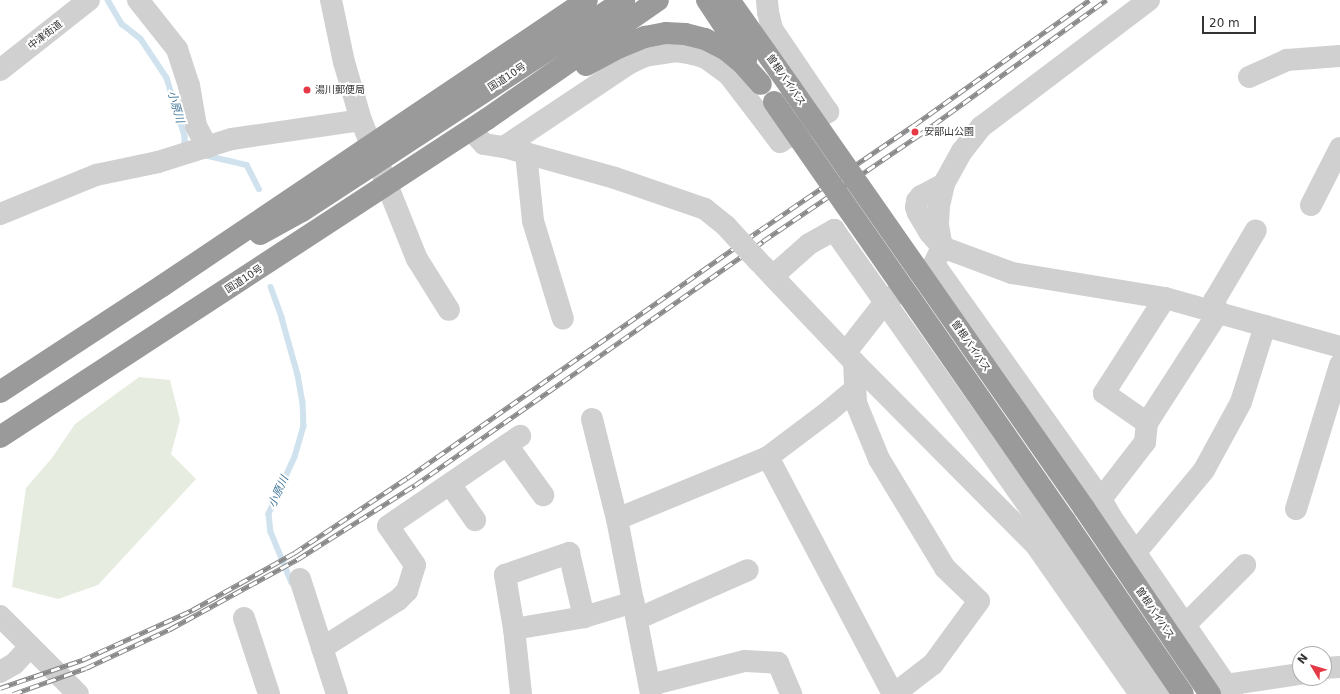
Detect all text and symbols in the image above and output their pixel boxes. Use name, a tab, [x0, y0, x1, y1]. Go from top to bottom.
scale bar	[1204, 8, 1258, 34]
text: 20 m	[1209, 16, 1240, 30]
street label: 中津街道	[26, 18, 64, 52]
street label: 曽根バイパス	[764, 52, 808, 108]
street label: 国道10号	[486, 60, 528, 94]
place label: 湯川郵便局	[315, 84, 365, 96]
marker: 湯川郵便局	[302, 85, 312, 95]
water label: 小原川	[164, 89, 186, 125]
marker: 安部山公園	[909, 126, 921, 138]
place label: 安部山公園	[924, 126, 974, 138]
street label: 国道10号	[223, 262, 265, 296]
street label: 曽根バイパス	[949, 318, 993, 374]
water label: 小原川	[266, 474, 292, 510]
street label: 曽根バイパス	[1133, 585, 1177, 641]
north arrow	[1292, 646, 1332, 686]
text: N	[1295, 651, 1311, 667]

